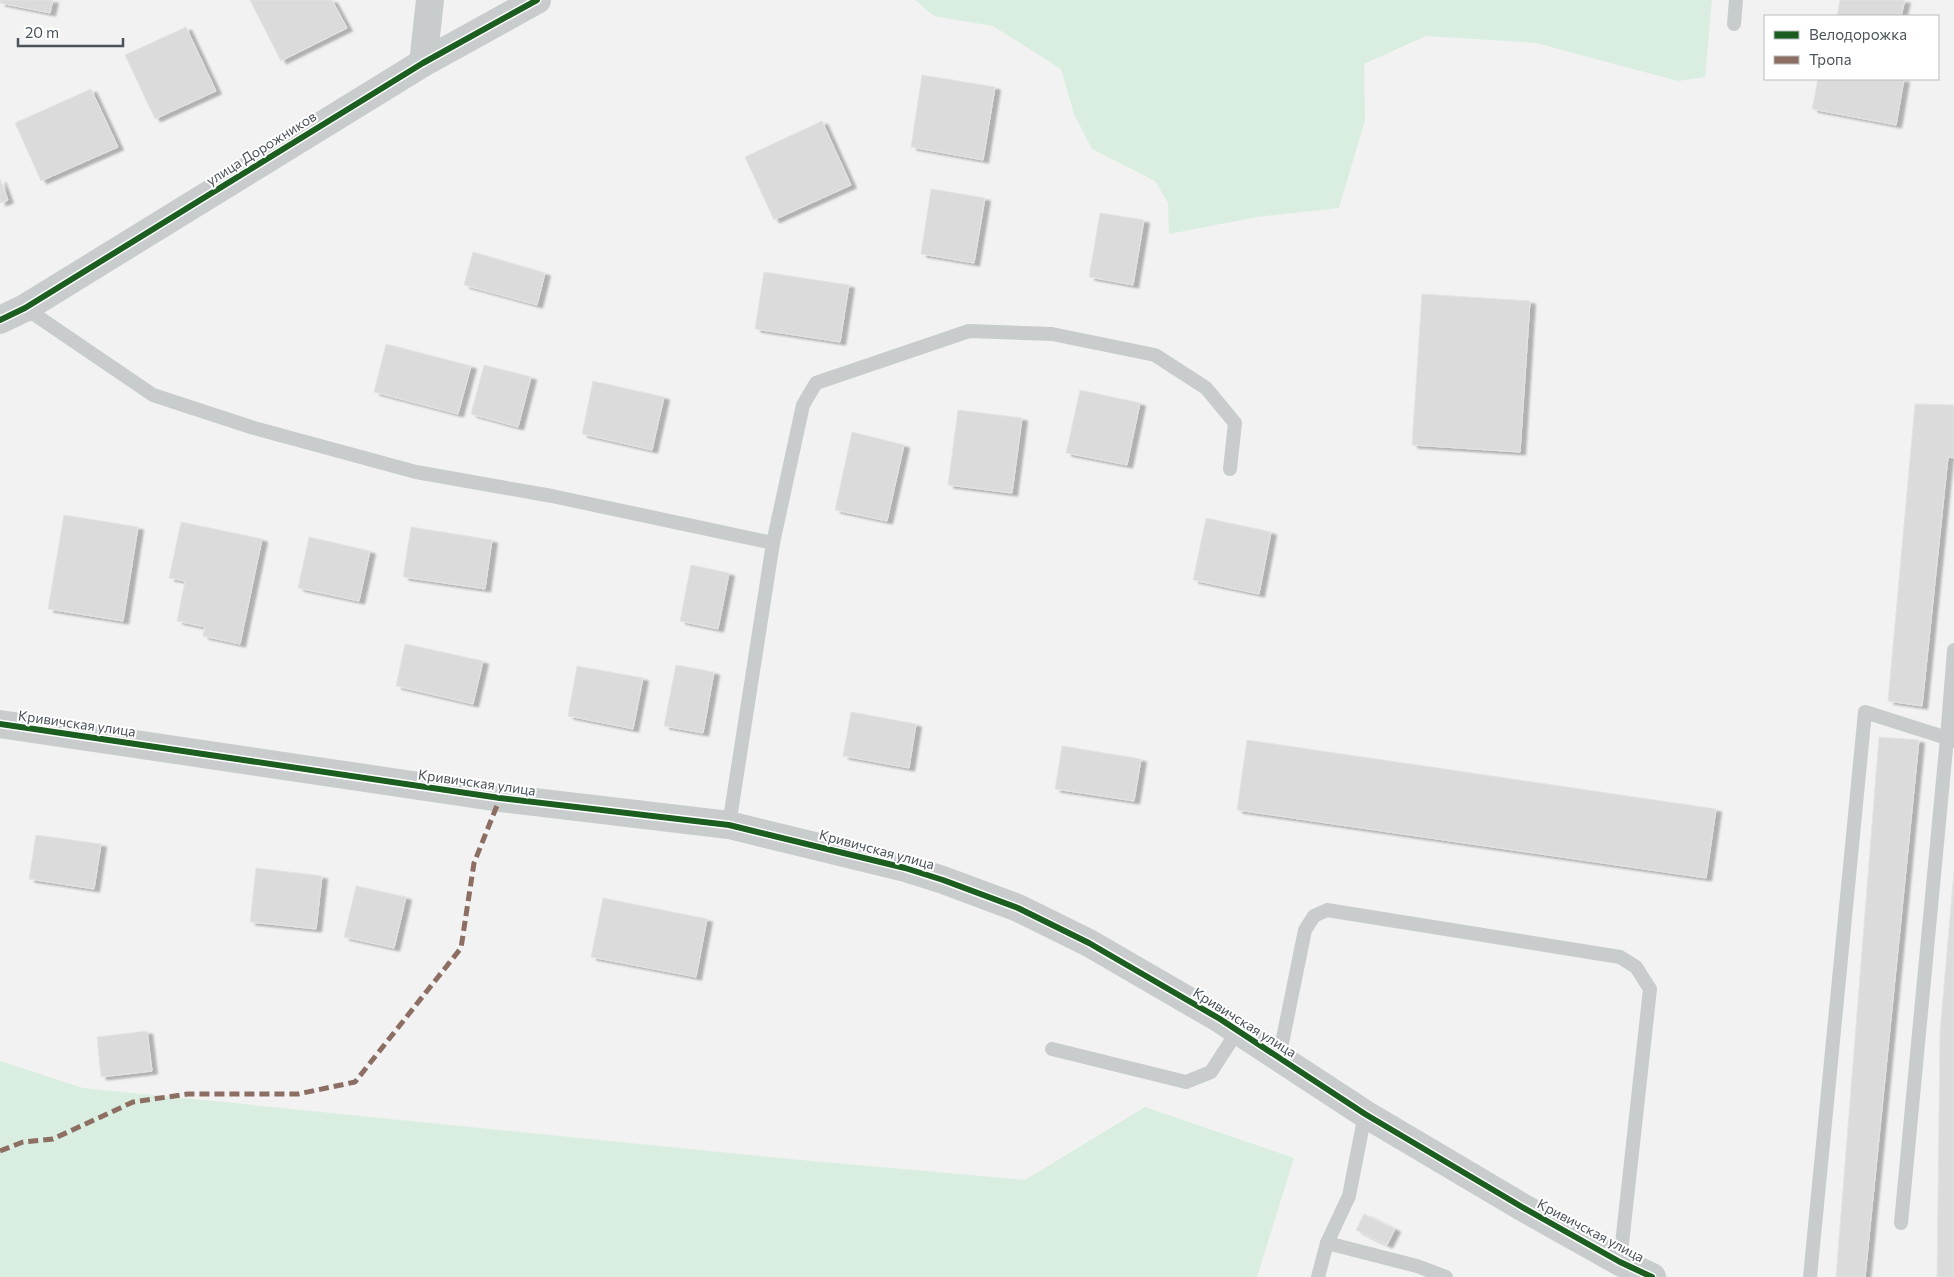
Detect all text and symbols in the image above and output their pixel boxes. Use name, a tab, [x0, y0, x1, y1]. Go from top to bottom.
scale bar	[18, 15, 122, 47]
legend	[1764, 15, 1939, 80]
text: 20 m	[25, 23, 59, 41]
text: Велодорожка	[1809, 25, 1907, 43]
text: Тропа	[1809, 50, 1851, 68]
street label: улица Дорожников	[203, 107, 319, 189]
street label: Кривичская улица	[17, 706, 137, 740]
street label: Кривичская улица	[417, 765, 537, 799]
street label: Кривичская улица	[818, 825, 936, 873]
street label: Кривичская улица	[1190, 983, 1300, 1061]
street label: Кривичская улица	[1535, 1195, 1647, 1265]

